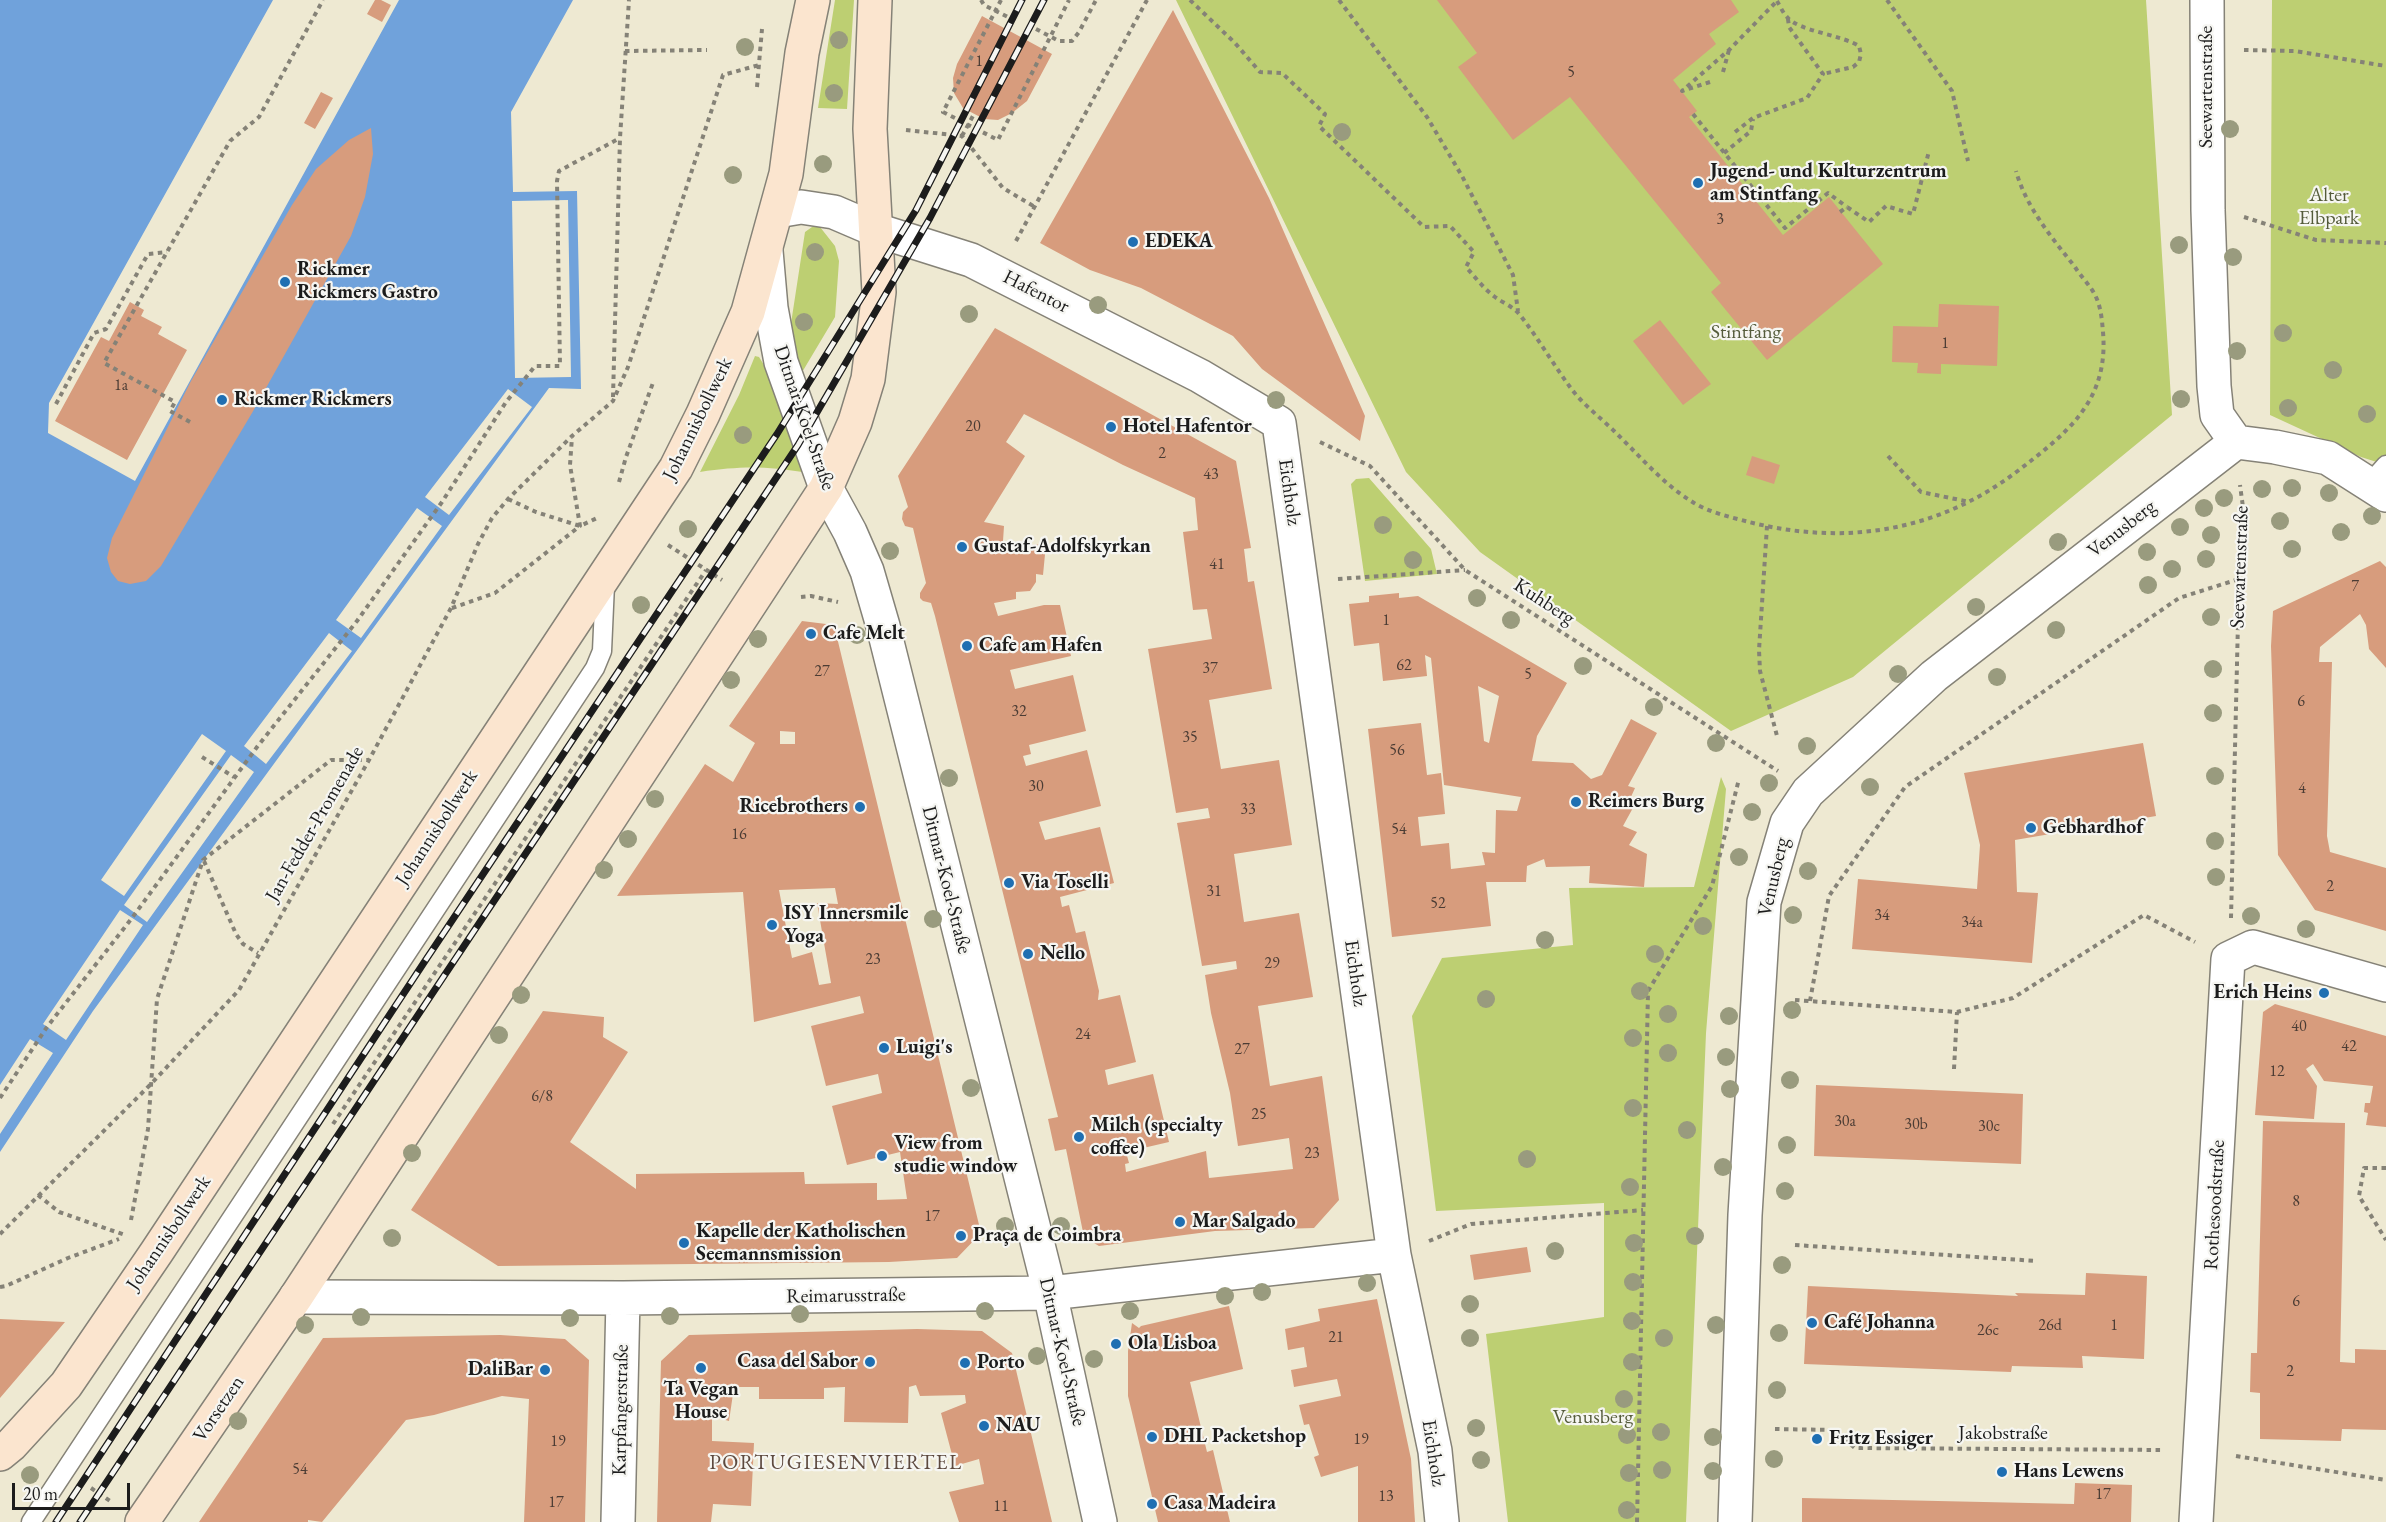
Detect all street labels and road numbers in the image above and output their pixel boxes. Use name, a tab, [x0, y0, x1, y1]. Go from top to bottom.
street label: Seewartenstraße	[2195, 26, 2219, 148]
street label: Hafentor	[999, 265, 1073, 319]
street label: Ditmar-Koel-Straße	[768, 342, 840, 494]
street label: Johannisbollwerk	[658, 354, 738, 484]
street label: Eichholz	[1272, 457, 1306, 527]
street label: Venusberg	[2083, 495, 2161, 563]
street label: Seewartenstraße	[2226, 505, 2254, 629]
street label: Kuhberg	[1509, 573, 1579, 631]
street label: Jan-Fedder-Promenade	[261, 742, 369, 906]
street label: Johannisbollwerk	[391, 765, 483, 891]
street label: Ditmar-Koel-Straße	[916, 804, 976, 956]
street label: Venusberg	[1753, 835, 1795, 919]
street label: Eichholz	[1338, 938, 1372, 1008]
street label: Rothesoodstraße	[2200, 1139, 2230, 1271]
street label: Johannisbollwerk	[122, 1171, 216, 1295]
street label: Ditmar-Koel-Straße	[1033, 1275, 1091, 1429]
street label: Reimarusstraße	[786, 1283, 906, 1309]
street label: Karpfangerstraße	[608, 1344, 634, 1476]
street label: Vorsetzen	[188, 1371, 250, 1447]
street label: Eichholz	[1416, 1418, 1450, 1488]
street label: Jakobstraße	[1958, 1422, 2048, 1446]

